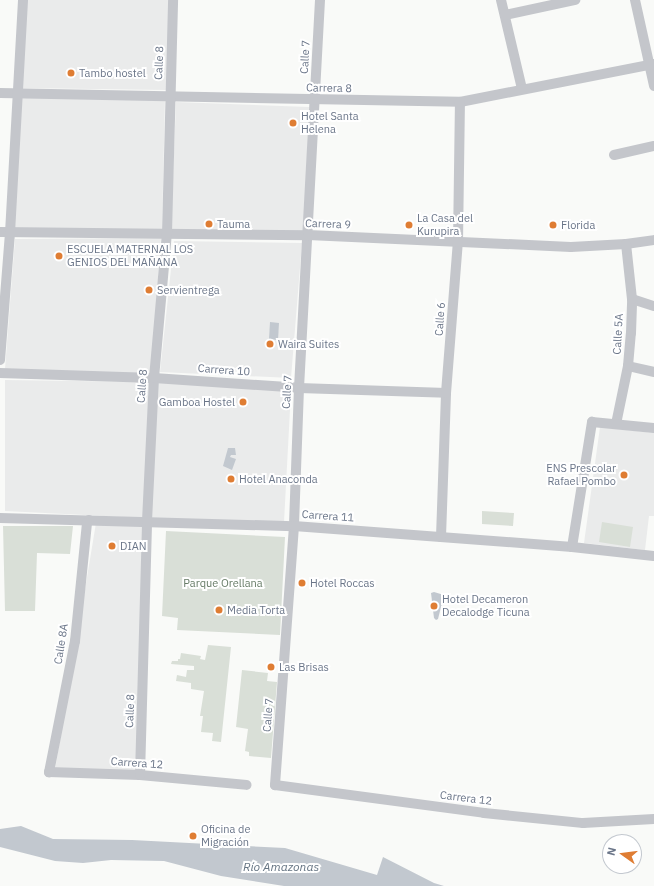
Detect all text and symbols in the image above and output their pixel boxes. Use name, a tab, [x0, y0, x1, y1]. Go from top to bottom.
street label: Calle 7	[298, 40, 312, 74]
street label: Calle 8	[152, 46, 166, 80]
place label: Tambo hostel	[79, 66, 146, 80]
marker: Tambo hostel	[66, 68, 76, 78]
street label: Carrera 8	[306, 81, 352, 95]
place label: Hotel Santa Helena	[301, 110, 359, 136]
marker: Hotel Santa Helena	[288, 118, 298, 128]
place label: La Casa del Kurupira	[417, 212, 473, 238]
place label: Tauma	[217, 217, 250, 231]
street label: Carrera 9	[305, 217, 351, 231]
place label: Florida	[561, 218, 595, 232]
marker: Tauma	[204, 219, 214, 229]
marker: La Casa del Kurupira	[404, 220, 414, 230]
marker: Florida	[548, 220, 558, 230]
place label: ESCUELA MATERNAL LOS GENIOS DEL MAÑANA	[67, 243, 193, 269]
marker: ESCUELA MATERNAL LOS GENIOS DEL MAÑANA	[54, 251, 64, 261]
place label: Servientrega	[157, 283, 220, 297]
marker: Servientrega	[144, 285, 154, 295]
street label: Calle 6	[432, 302, 448, 336]
street label: Calle 5A	[610, 313, 626, 355]
place label: Waira Suites	[278, 337, 339, 351]
marker: Waira Suites	[265, 339, 275, 349]
street label: Carrera 10	[197, 362, 251, 378]
street label: Calle 8	[134, 369, 150, 403]
street label: Calle 7	[280, 375, 294, 409]
place label: Gamboa Hostel	[159, 395, 235, 409]
marker: Gamboa Hostel	[238, 397, 248, 407]
place label: ENS Prescolar Rafael Pombo	[546, 462, 616, 488]
marker: ENS Prescolar Rafael Pombo	[619, 470, 629, 480]
place label: Hotel Anaconda	[239, 472, 318, 486]
marker: Hotel Anaconda	[226, 474, 236, 484]
street label: Carrera 11	[301, 508, 355, 524]
place label: DIAN	[120, 539, 147, 553]
marker: DIAN	[107, 541, 117, 551]
park label: Parque Orellana	[183, 576, 263, 590]
place label: Hotel Roccas	[310, 576, 375, 590]
marker: Hotel Roccas	[297, 578, 307, 588]
place label: Hotel Decameron Decalodge Ticuna	[442, 593, 530, 619]
marker: Hotel Decameron Decalodge Ticuna	[429, 601, 439, 611]
place label: Media Torta	[227, 603, 285, 617]
marker: Media Torta	[214, 605, 224, 615]
street label: Calle 8A	[51, 623, 71, 665]
place label: Las Brisas	[279, 660, 329, 674]
marker: Las Brisas	[266, 662, 276, 672]
street label: Calle 8	[123, 694, 137, 728]
street label: Calle 7	[260, 698, 276, 732]
street label: Carrera 12	[110, 755, 164, 771]
street label: Carrera 12	[439, 788, 493, 808]
place label: Oficina de Migración	[201, 823, 250, 849]
marker: Oficina de Migración	[188, 831, 198, 841]
north arrow	[602, 834, 642, 874]
text: N	[604, 846, 619, 857]
water label: Río Amazonas	[243, 860, 319, 874]

